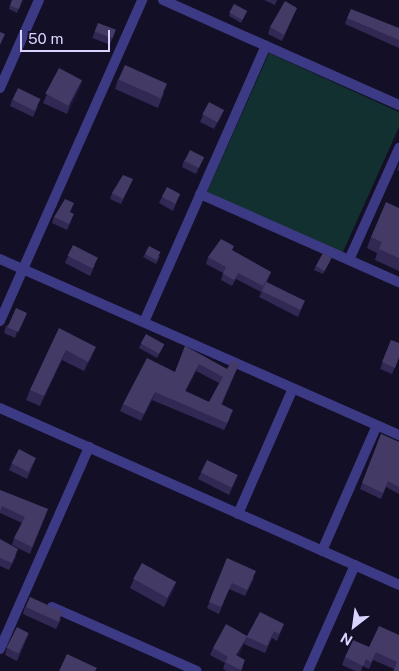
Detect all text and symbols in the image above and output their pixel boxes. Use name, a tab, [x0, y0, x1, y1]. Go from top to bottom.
scale bar	[22, 20, 112, 52]
text: 50 m	[28, 30, 63, 47]
north arrow	[329, 601, 379, 651]
text: N	[338, 629, 355, 649]

